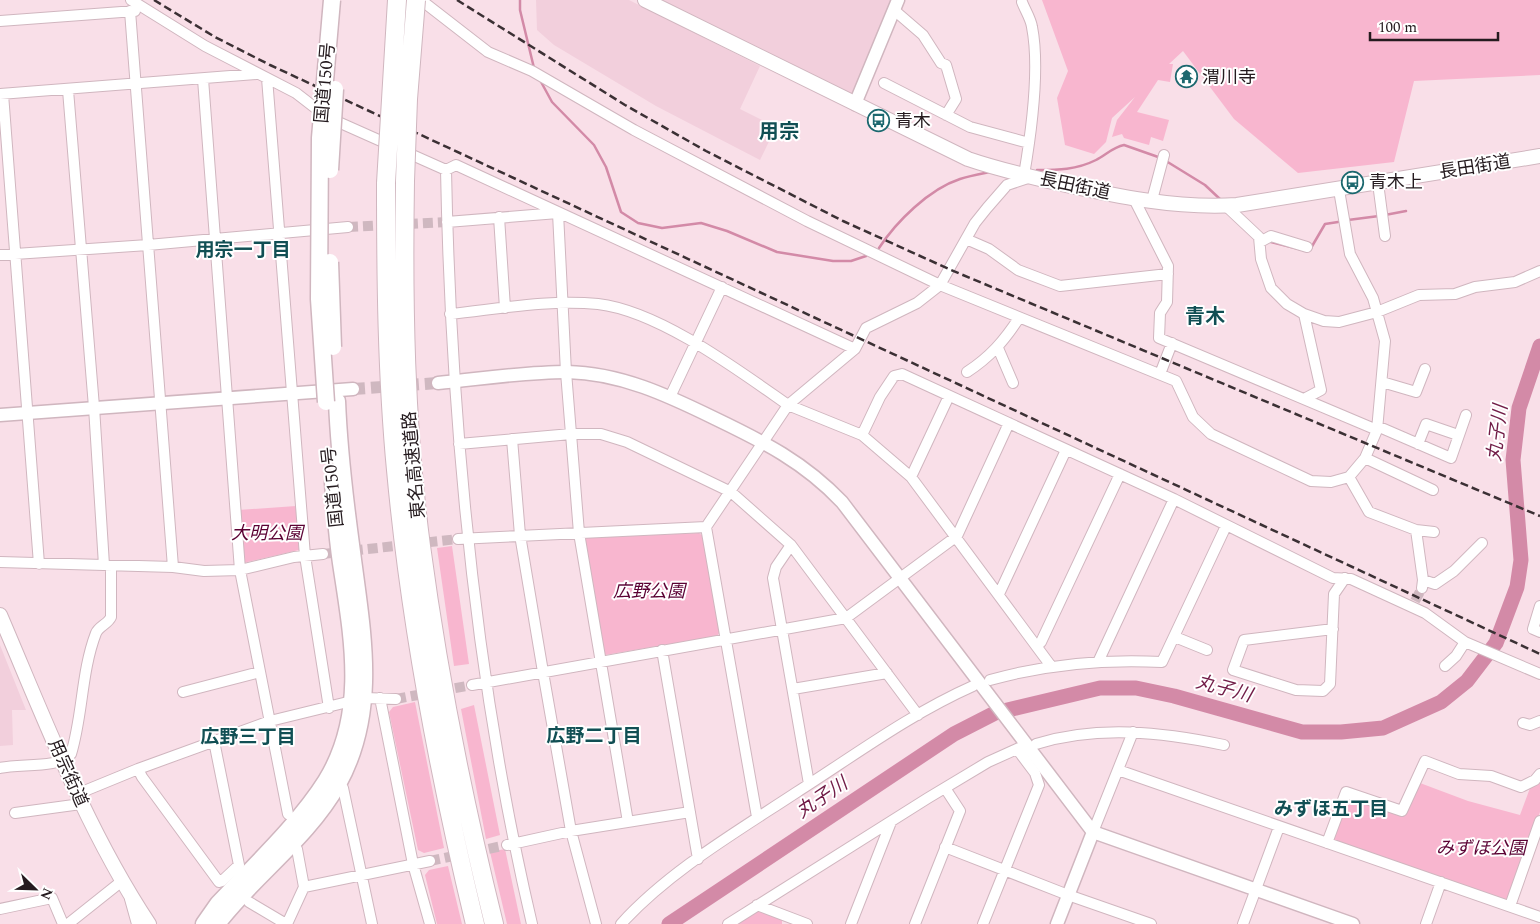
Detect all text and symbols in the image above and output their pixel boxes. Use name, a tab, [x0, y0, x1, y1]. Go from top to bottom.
scale bar	[1370, 10, 1498, 42]
text: 100 m	[1378, 16, 1417, 39]
street label: 国道150号	[308, 41, 342, 125]
place label: 渭川寺	[1202, 64, 1256, 91]
temple icon: 渭川寺	[1174, 65, 1198, 89]
place label: 青木	[895, 108, 931, 135]
bus stop icon: 青木	[867, 109, 891, 133]
district label: 用宗	[759, 117, 799, 147]
street label: 長田街道	[1437, 148, 1513, 186]
street label: 長田街道	[1037, 165, 1113, 207]
place label: 青木上	[1369, 169, 1423, 196]
bus stop icon: 青木上	[1341, 170, 1365, 194]
district label: 用宗一丁目	[195, 236, 291, 265]
district label: 青木	[1185, 302, 1225, 332]
water label: 丸子川	[1480, 401, 1516, 463]
street label: 東名高速道路	[396, 410, 432, 520]
street label: 国道150号	[315, 445, 351, 529]
park label: 大明公園	[231, 520, 306, 547]
park label: 広野公園	[613, 578, 688, 605]
water label: 丸子川	[1193, 668, 1257, 711]
district label: 広野二丁目	[546, 722, 642, 751]
district label: 広野三丁目	[200, 723, 296, 752]
street label: 用宗街道	[41, 735, 95, 811]
water label: 丸子川	[790, 769, 855, 826]
district label: みずほ五丁目	[1274, 795, 1388, 824]
park label: みずほ公園	[1436, 835, 1529, 862]
north arrow	[10, 864, 60, 914]
text: N	[35, 885, 58, 903]

